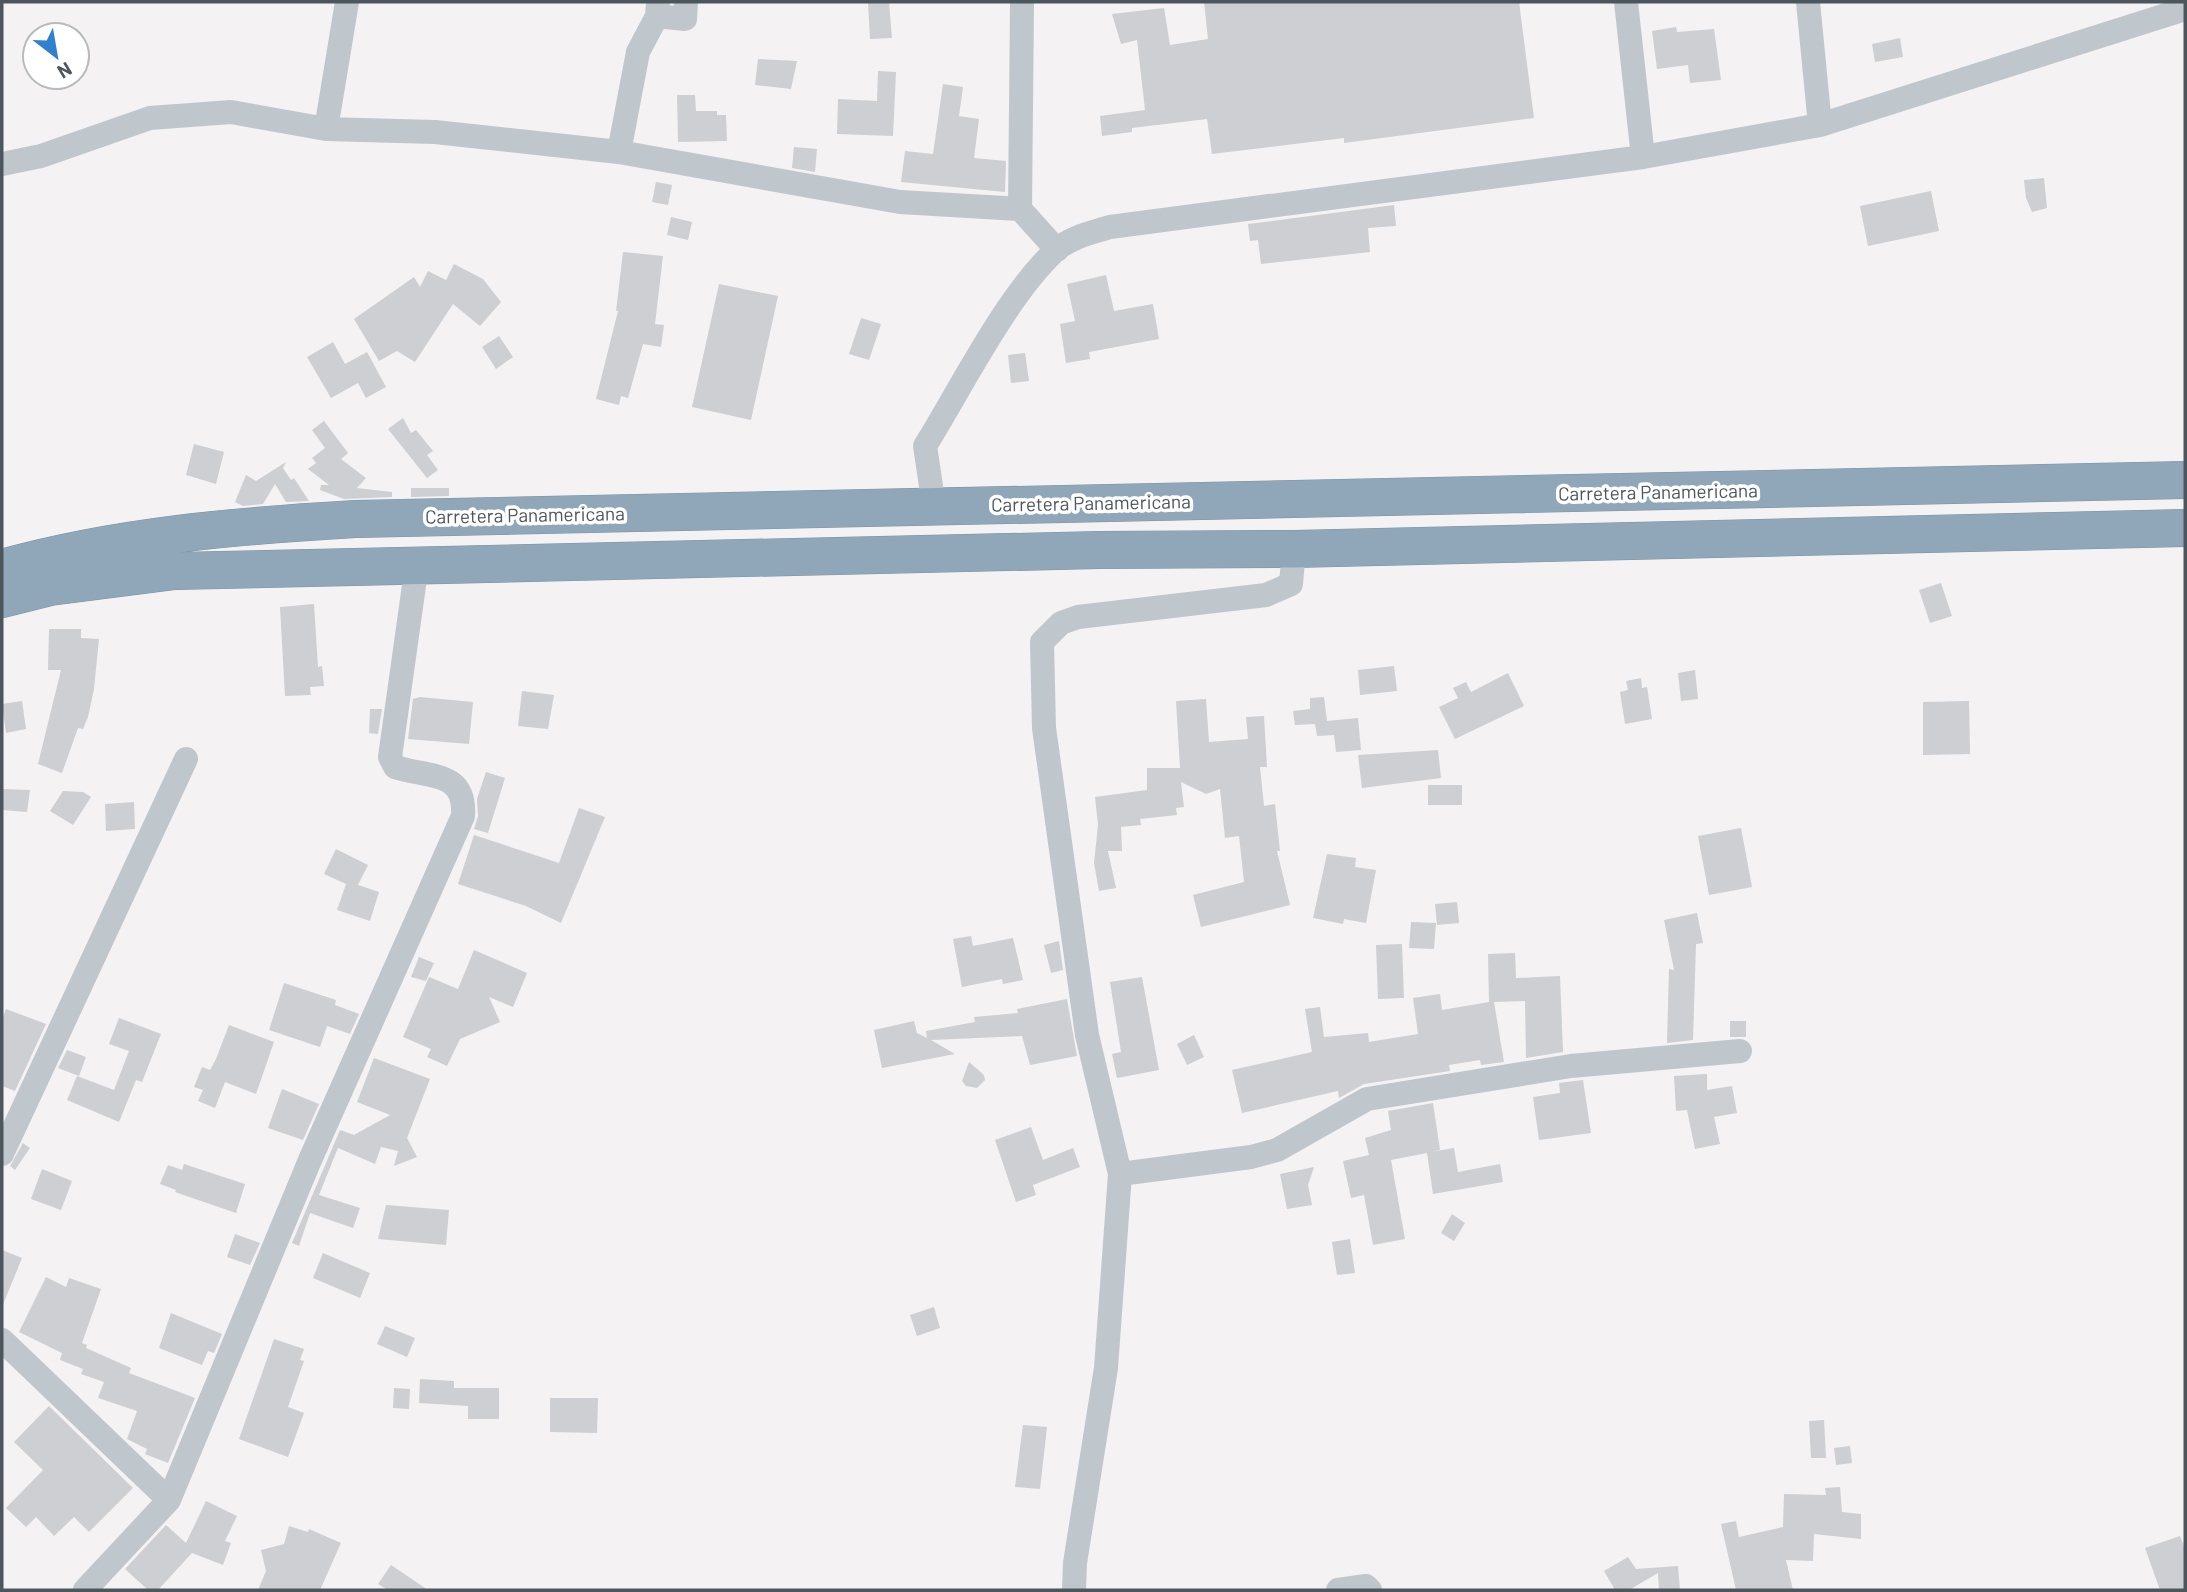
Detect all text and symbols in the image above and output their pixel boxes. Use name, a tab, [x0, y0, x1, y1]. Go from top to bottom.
north arrow	[21, 21, 91, 91]
text: N	[54, 58, 76, 84]
street label: Carretera Panamericana	[1558, 478, 1758, 505]
street label: Carretera Panamericana	[991, 489, 1191, 516]
street label: Carretera Panamericana	[425, 501, 625, 528]

